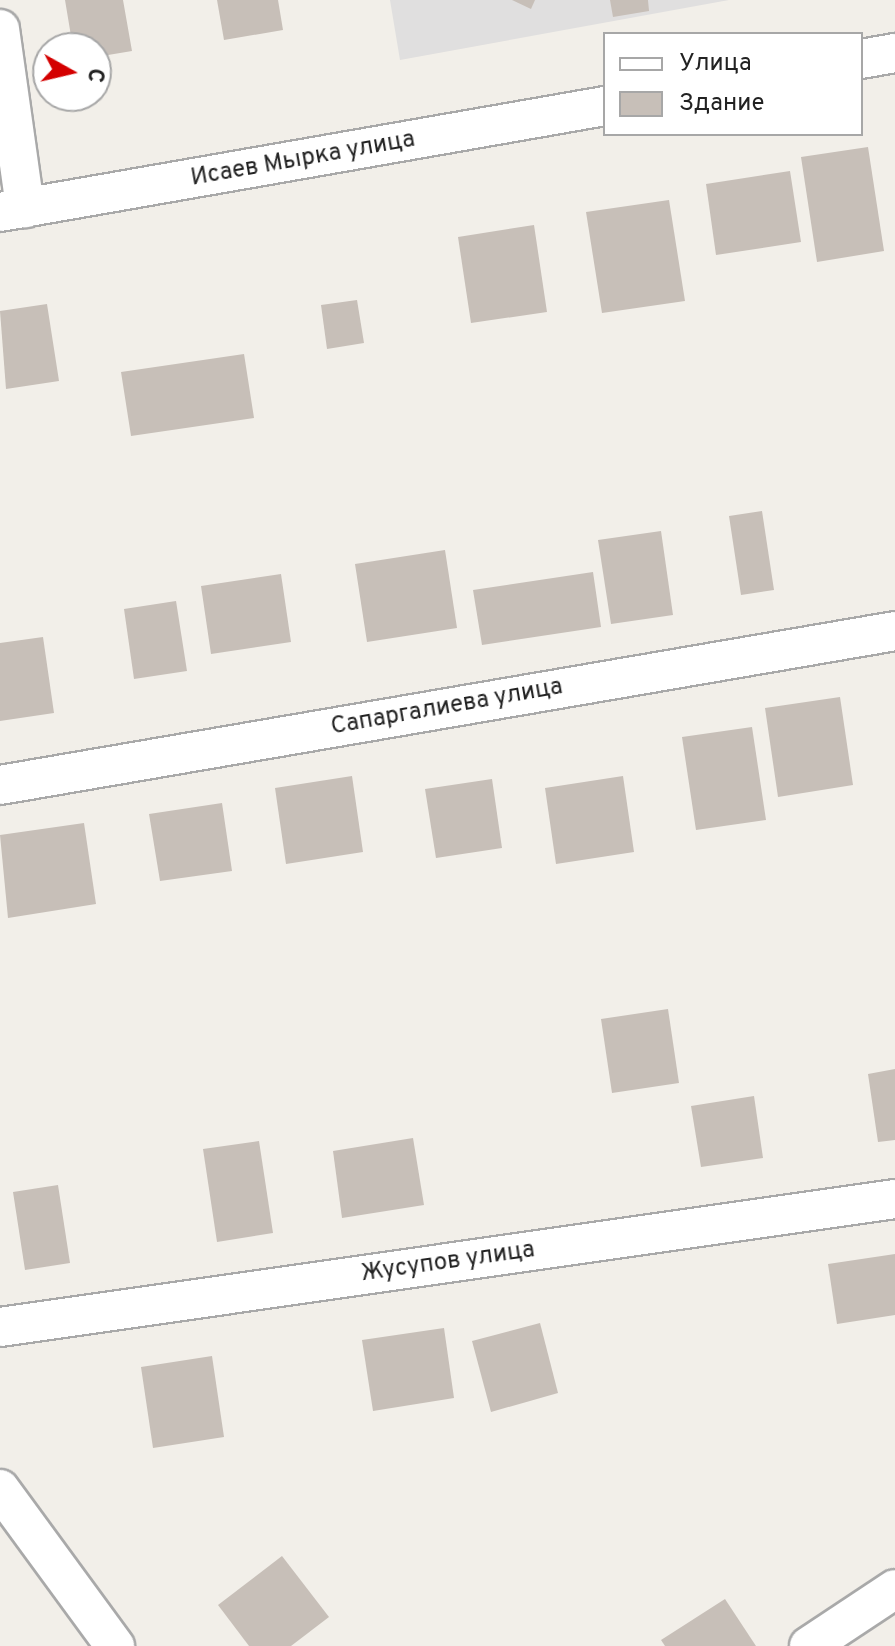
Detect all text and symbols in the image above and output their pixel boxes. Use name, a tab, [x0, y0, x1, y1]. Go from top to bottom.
north arrow	[32, 32, 112, 112]
legend	[603, 32, 863, 136]
text: Улица	[679, 49, 752, 79]
text: С	[80, 66, 109, 84]
text: Здание	[679, 89, 765, 119]
street label: Исаев Мырка улица	[189, 126, 417, 194]
street label: Сапаргалиева улица	[329, 673, 565, 743]
street label: Жусупов улица	[359, 1237, 537, 1289]

